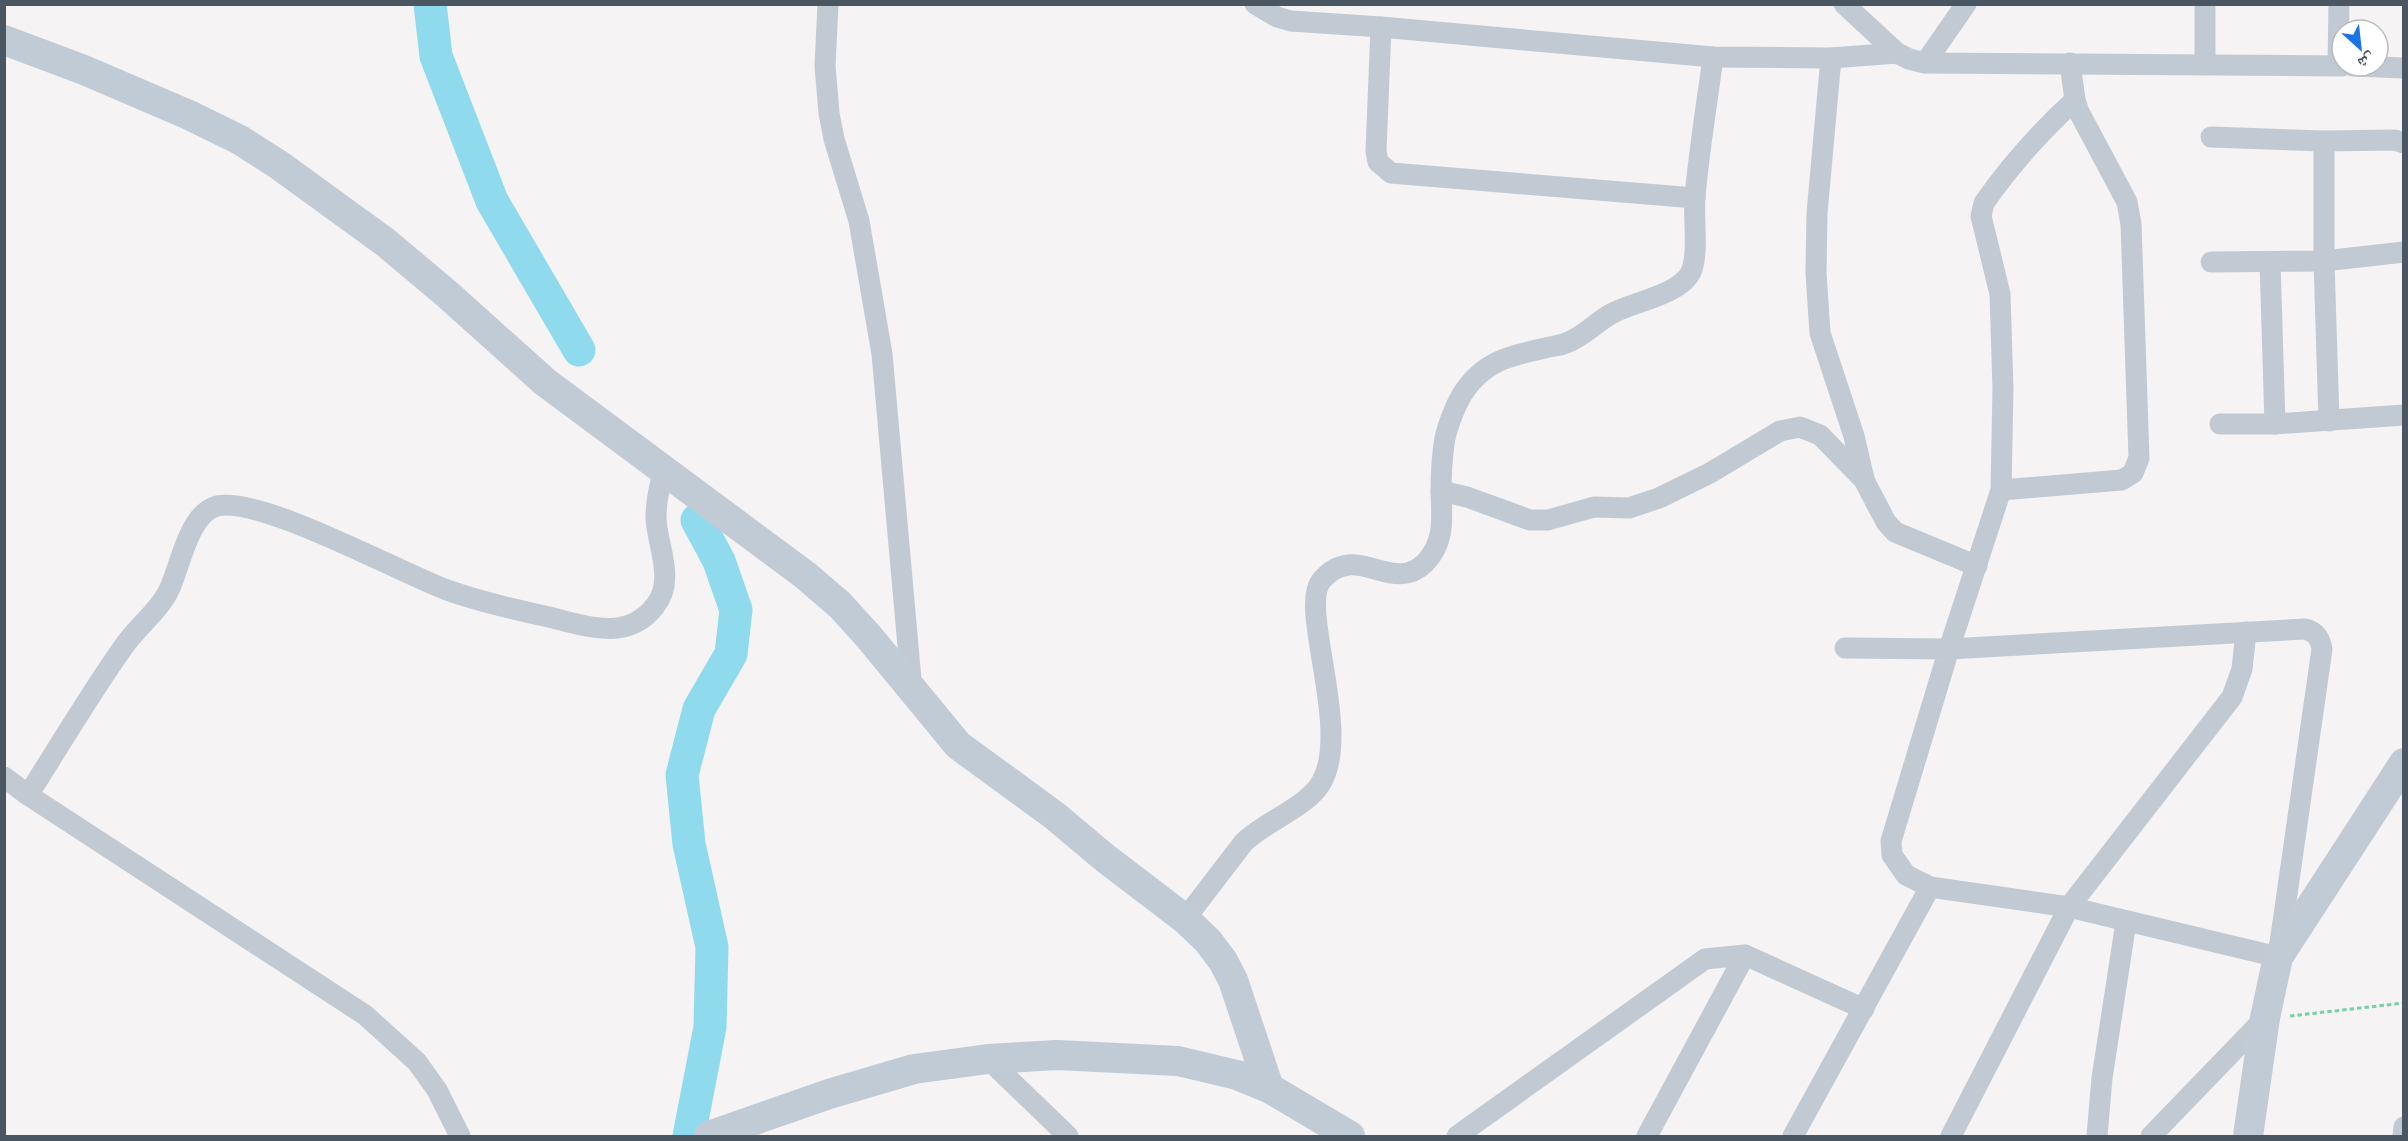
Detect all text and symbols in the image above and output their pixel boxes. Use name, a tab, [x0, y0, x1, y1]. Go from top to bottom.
north arrow	[2330, 18, 2390, 78]
text: ش	[2355, 49, 2378, 71]

